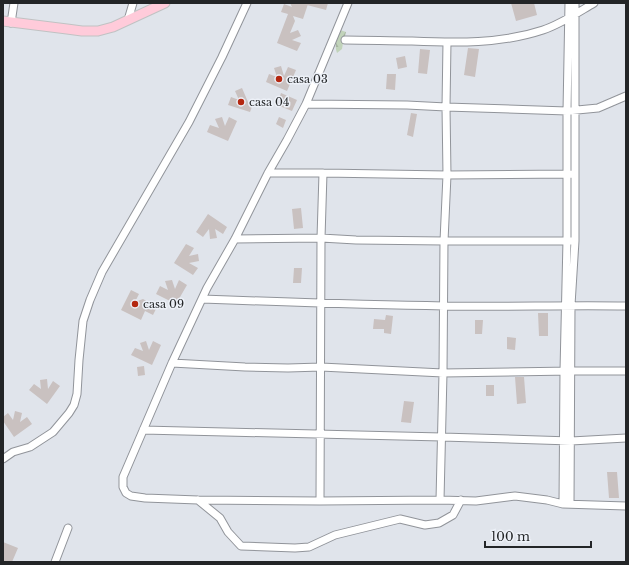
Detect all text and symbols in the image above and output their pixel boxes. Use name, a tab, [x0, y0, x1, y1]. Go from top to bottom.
place label: casa 03	[287, 72, 328, 86]
marker: casa 03	[274, 74, 284, 84]
place label: casa 04	[249, 95, 289, 109]
marker: casa 04	[236, 97, 246, 107]
place label: casa 09	[143, 297, 184, 311]
marker: casa 09	[130, 299, 140, 309]
scale bar	[485, 523, 591, 549]
text: 100 m	[491, 529, 530, 544]

